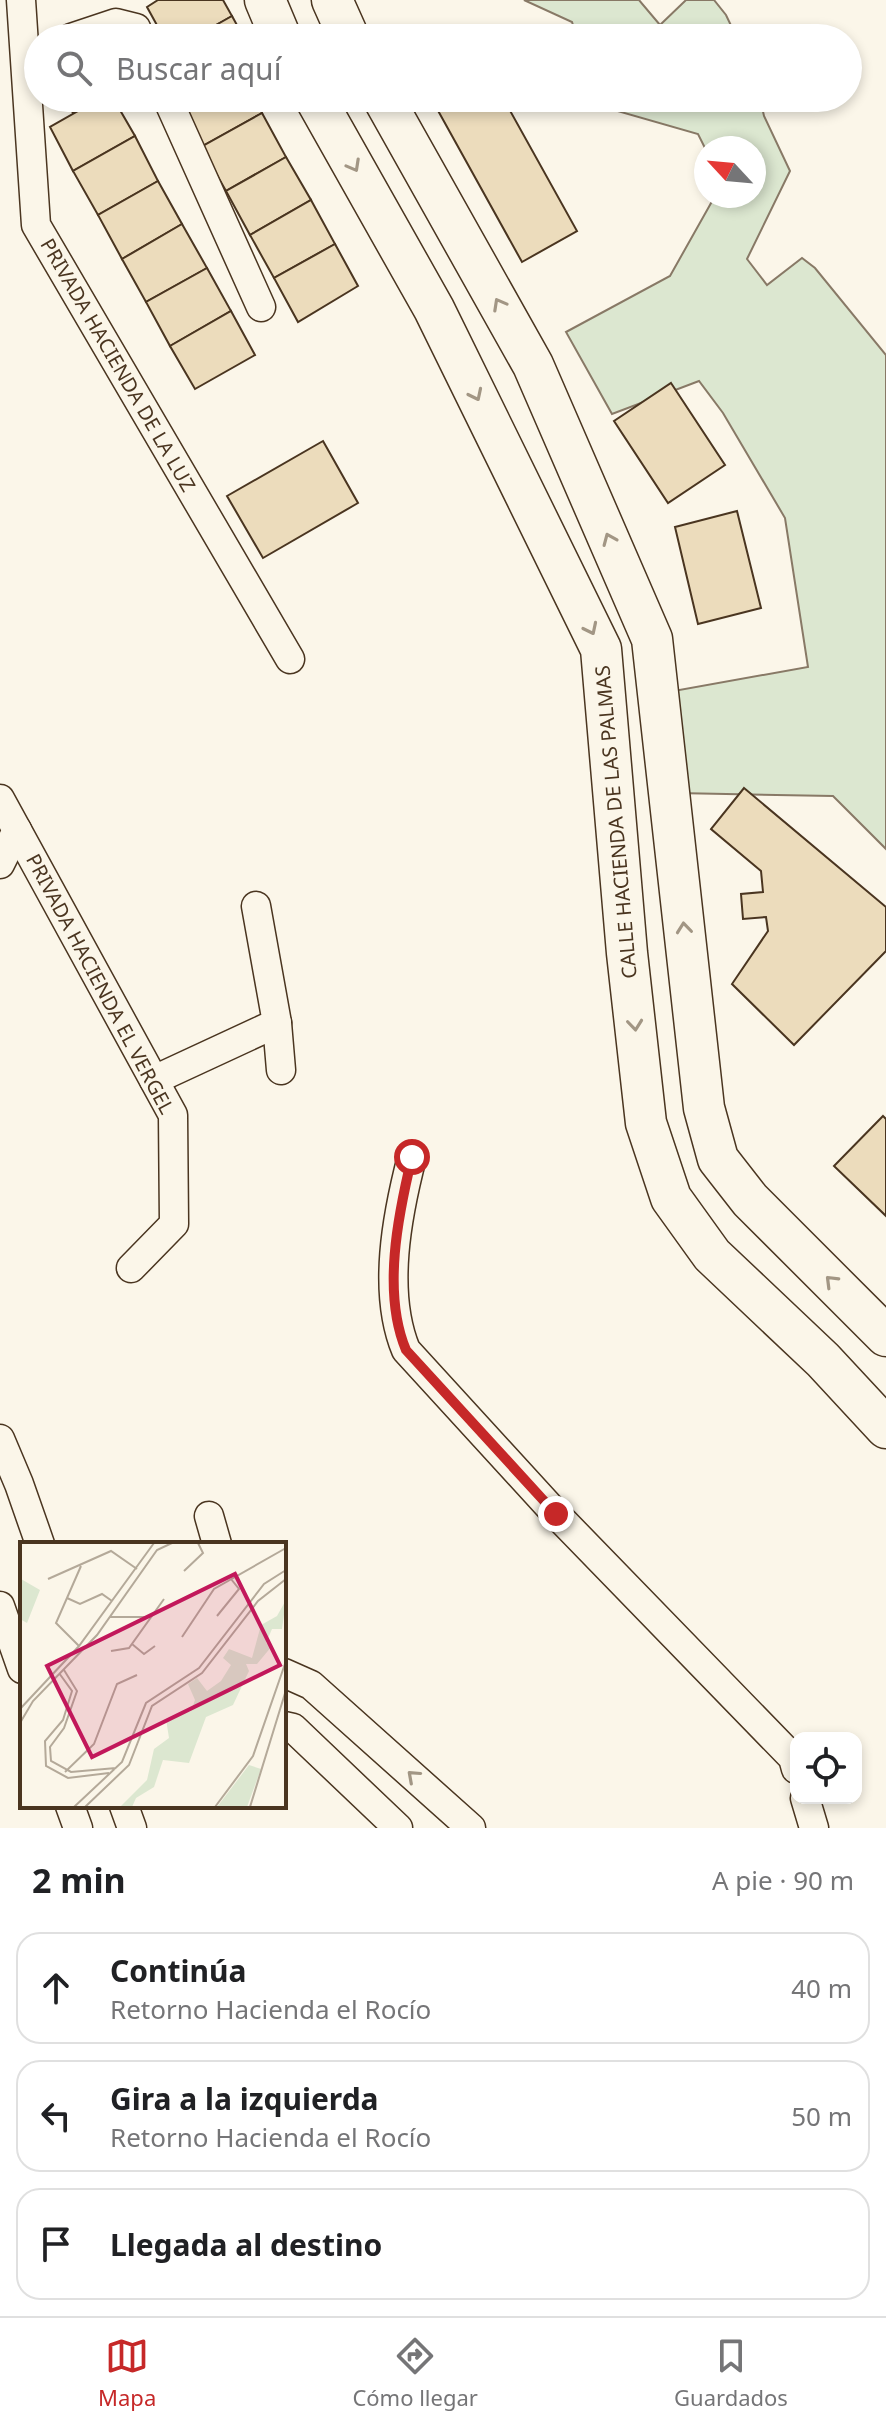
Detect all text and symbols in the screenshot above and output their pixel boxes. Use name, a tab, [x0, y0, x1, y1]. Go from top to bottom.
search box	[24, 24, 862, 112]
icon: search	[52, 46, 96, 90]
text: Buscar aquí	[116, 48, 281, 89]
north arrow	[694, 136, 766, 208]
one-way arrow	[344, 158, 359, 172]
street label: PRIVADA HACIENDA DE LA LUZ	[35, 233, 202, 496]
one-way arrow	[493, 298, 509, 312]
one-way arrow	[466, 387, 482, 401]
one-way arrow	[602, 533, 618, 547]
one-way arrow	[581, 620, 596, 635]
street label: CALLE HACIENDA DE LAS PALMAS	[588, 664, 643, 980]
street label: PRIVADA HACIENDA EL VERGEL	[20, 849, 181, 1119]
one-way arrow	[675, 922, 692, 935]
one-way arrow	[626, 1019, 643, 1032]
route start	[394, 1139, 430, 1175]
one-way arrow	[826, 1276, 840, 1290]
route end	[538, 1496, 574, 1532]
inset map	[20, 1542, 286, 1808]
map controls	[790, 1732, 862, 1804]
button: locate	[790, 1732, 862, 1804]
one-way arrow	[407, 1771, 422, 1786]
text: 2 min	[32, 1857, 126, 1903]
text: A pie · 90 m	[712, 1862, 854, 1898]
text: Continúa	[110, 1950, 246, 1991]
icon: ahead	[34, 1966, 78, 2010]
text: 40 m	[791, 1970, 852, 2006]
text: Retorno Hacienda el Rocío	[110, 1991, 431, 2027]
text: Gira a la izquierda	[110, 2078, 379, 2119]
icon: left	[34, 2094, 78, 2138]
text: 50 m	[791, 2098, 852, 2134]
text: Retorno Hacienda el Rocío	[110, 2119, 431, 2155]
icon: arrive	[34, 2222, 78, 2266]
text: Llegada al destino	[110, 2224, 382, 2265]
tab: Mapa	[98, 2334, 156, 2412]
tab: Cómo llegar	[352, 2334, 478, 2412]
tab: Guardados	[674, 2334, 788, 2412]

